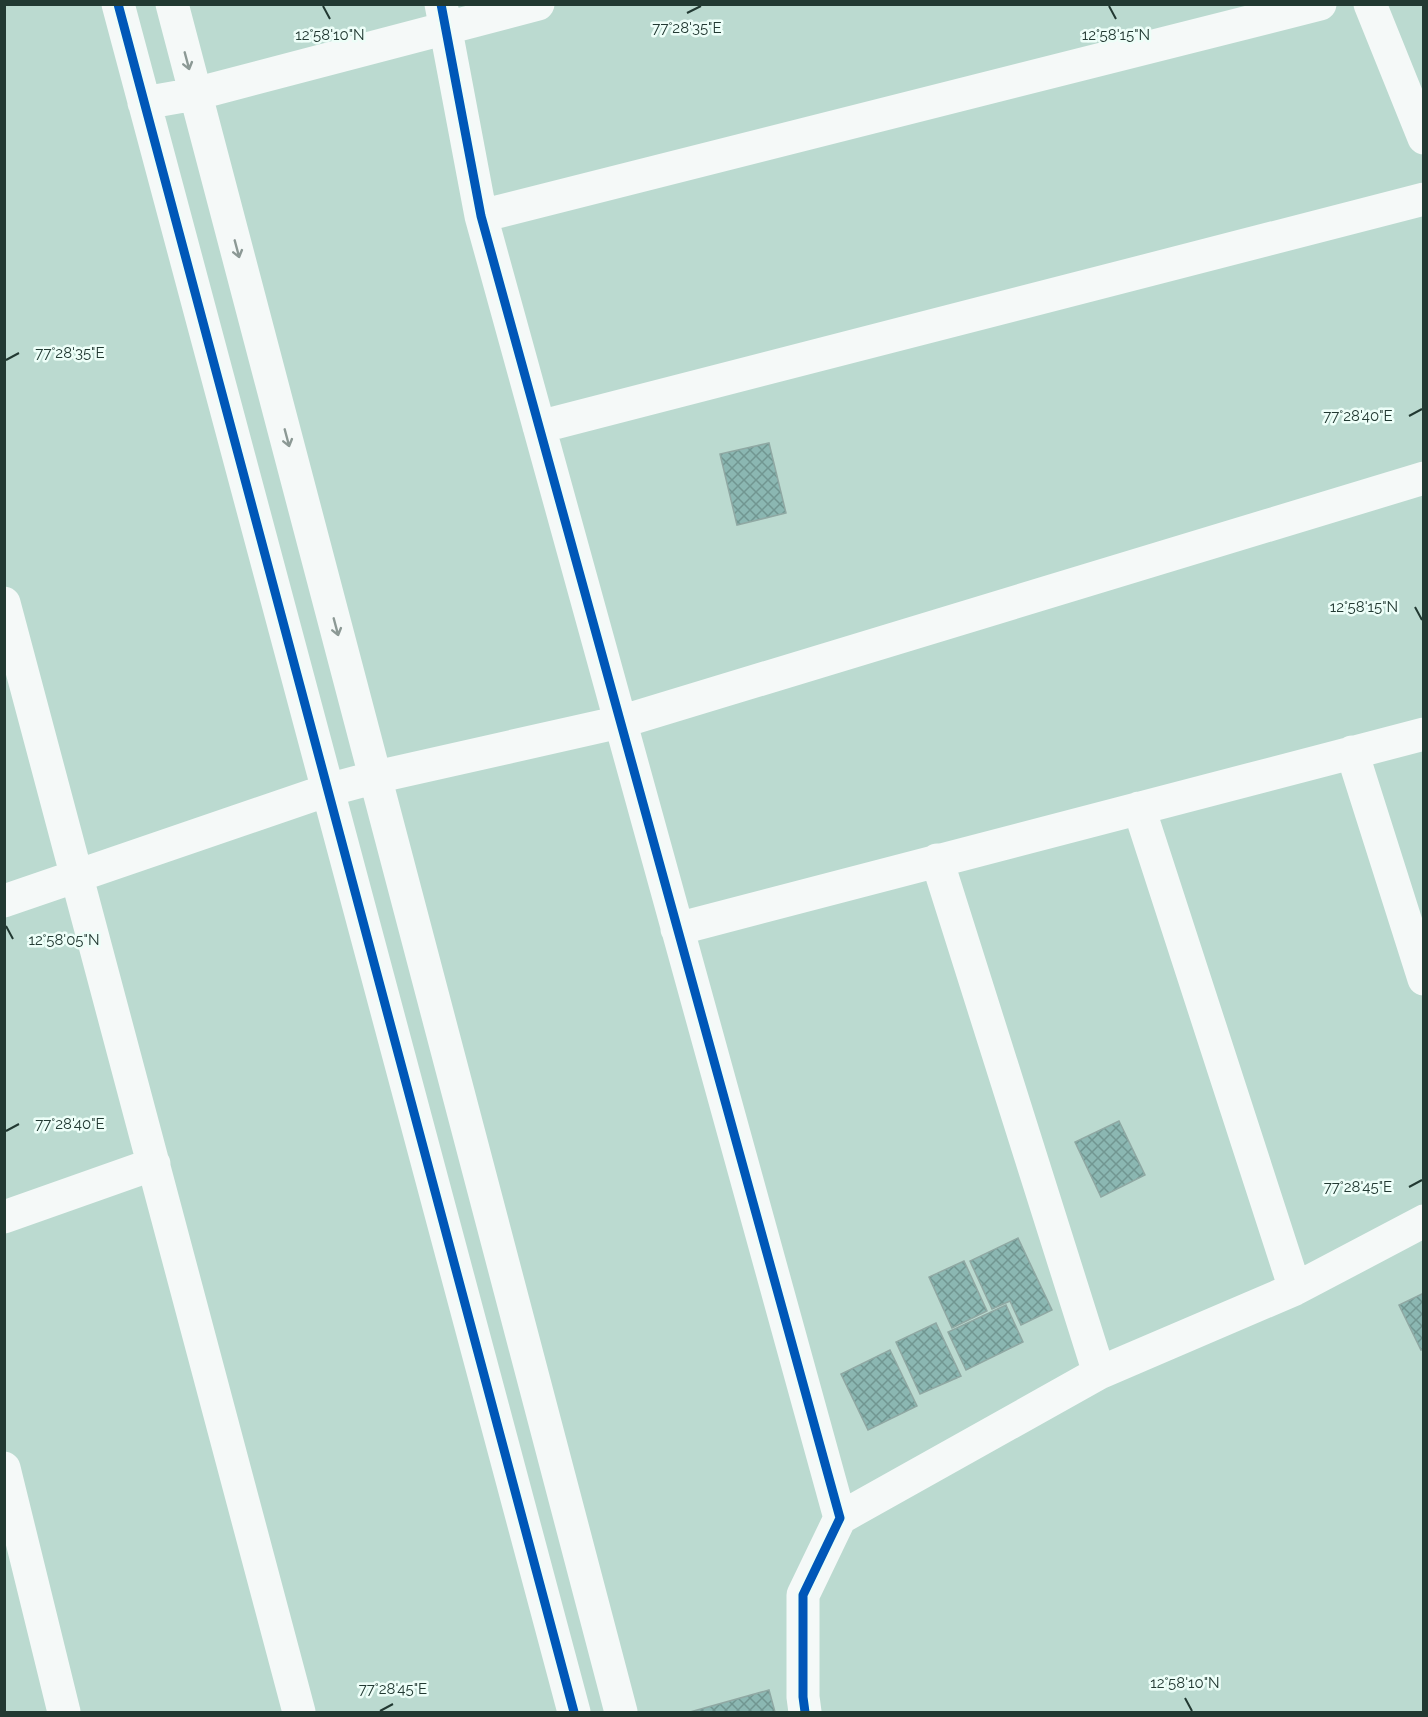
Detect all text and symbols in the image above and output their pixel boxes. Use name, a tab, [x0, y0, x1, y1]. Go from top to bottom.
text: 77°28'35"E	[652, 19, 722, 37]
text: 12°58'10"N	[295, 26, 365, 44]
text: 12°58'15"N	[1082, 26, 1150, 44]
one-way arrow	[181, 51, 193, 70]
one-way arrow	[231, 240, 243, 259]
text: 77°28'35"E	[35, 344, 105, 362]
text: 77°28'40"E	[1323, 407, 1393, 425]
one-way arrow	[281, 428, 293, 447]
text: 12°58'15"N	[1330, 598, 1398, 616]
one-way arrow	[331, 617, 343, 636]
text: 12°58'05"N	[28, 931, 100, 949]
text: 77°28'40"E	[35, 1115, 105, 1133]
text: 77°28'45"E	[1324, 1178, 1392, 1196]
text: 12°58'10"N	[1150, 1674, 1220, 1692]
text: 77°28'45"E	[359, 1680, 427, 1698]

